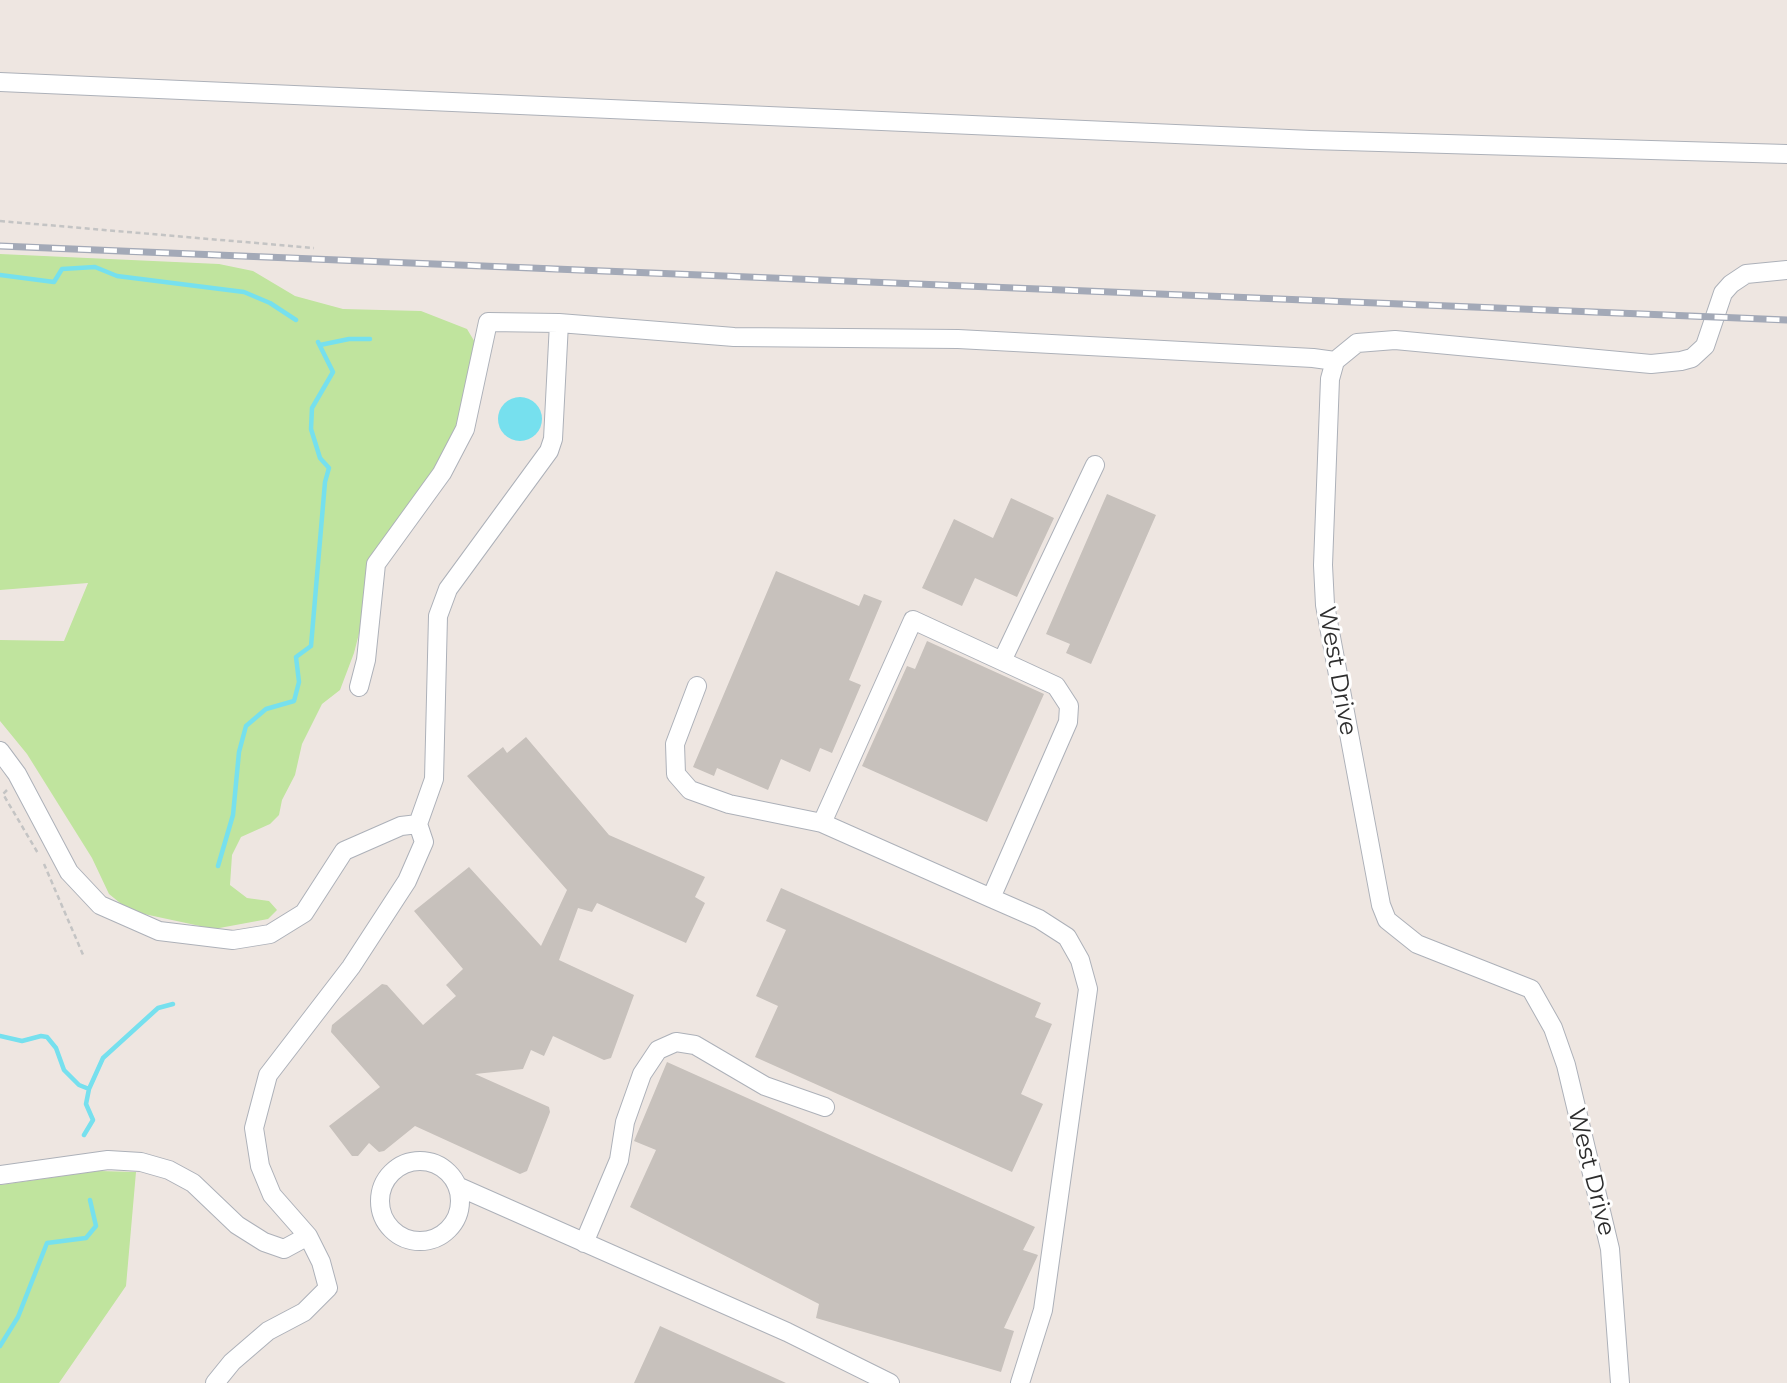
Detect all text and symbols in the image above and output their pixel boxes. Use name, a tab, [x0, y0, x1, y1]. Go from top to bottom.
street label: West Drive	[1311, 604, 1363, 738]
street label: West Drive	[1561, 1105, 1621, 1239]

